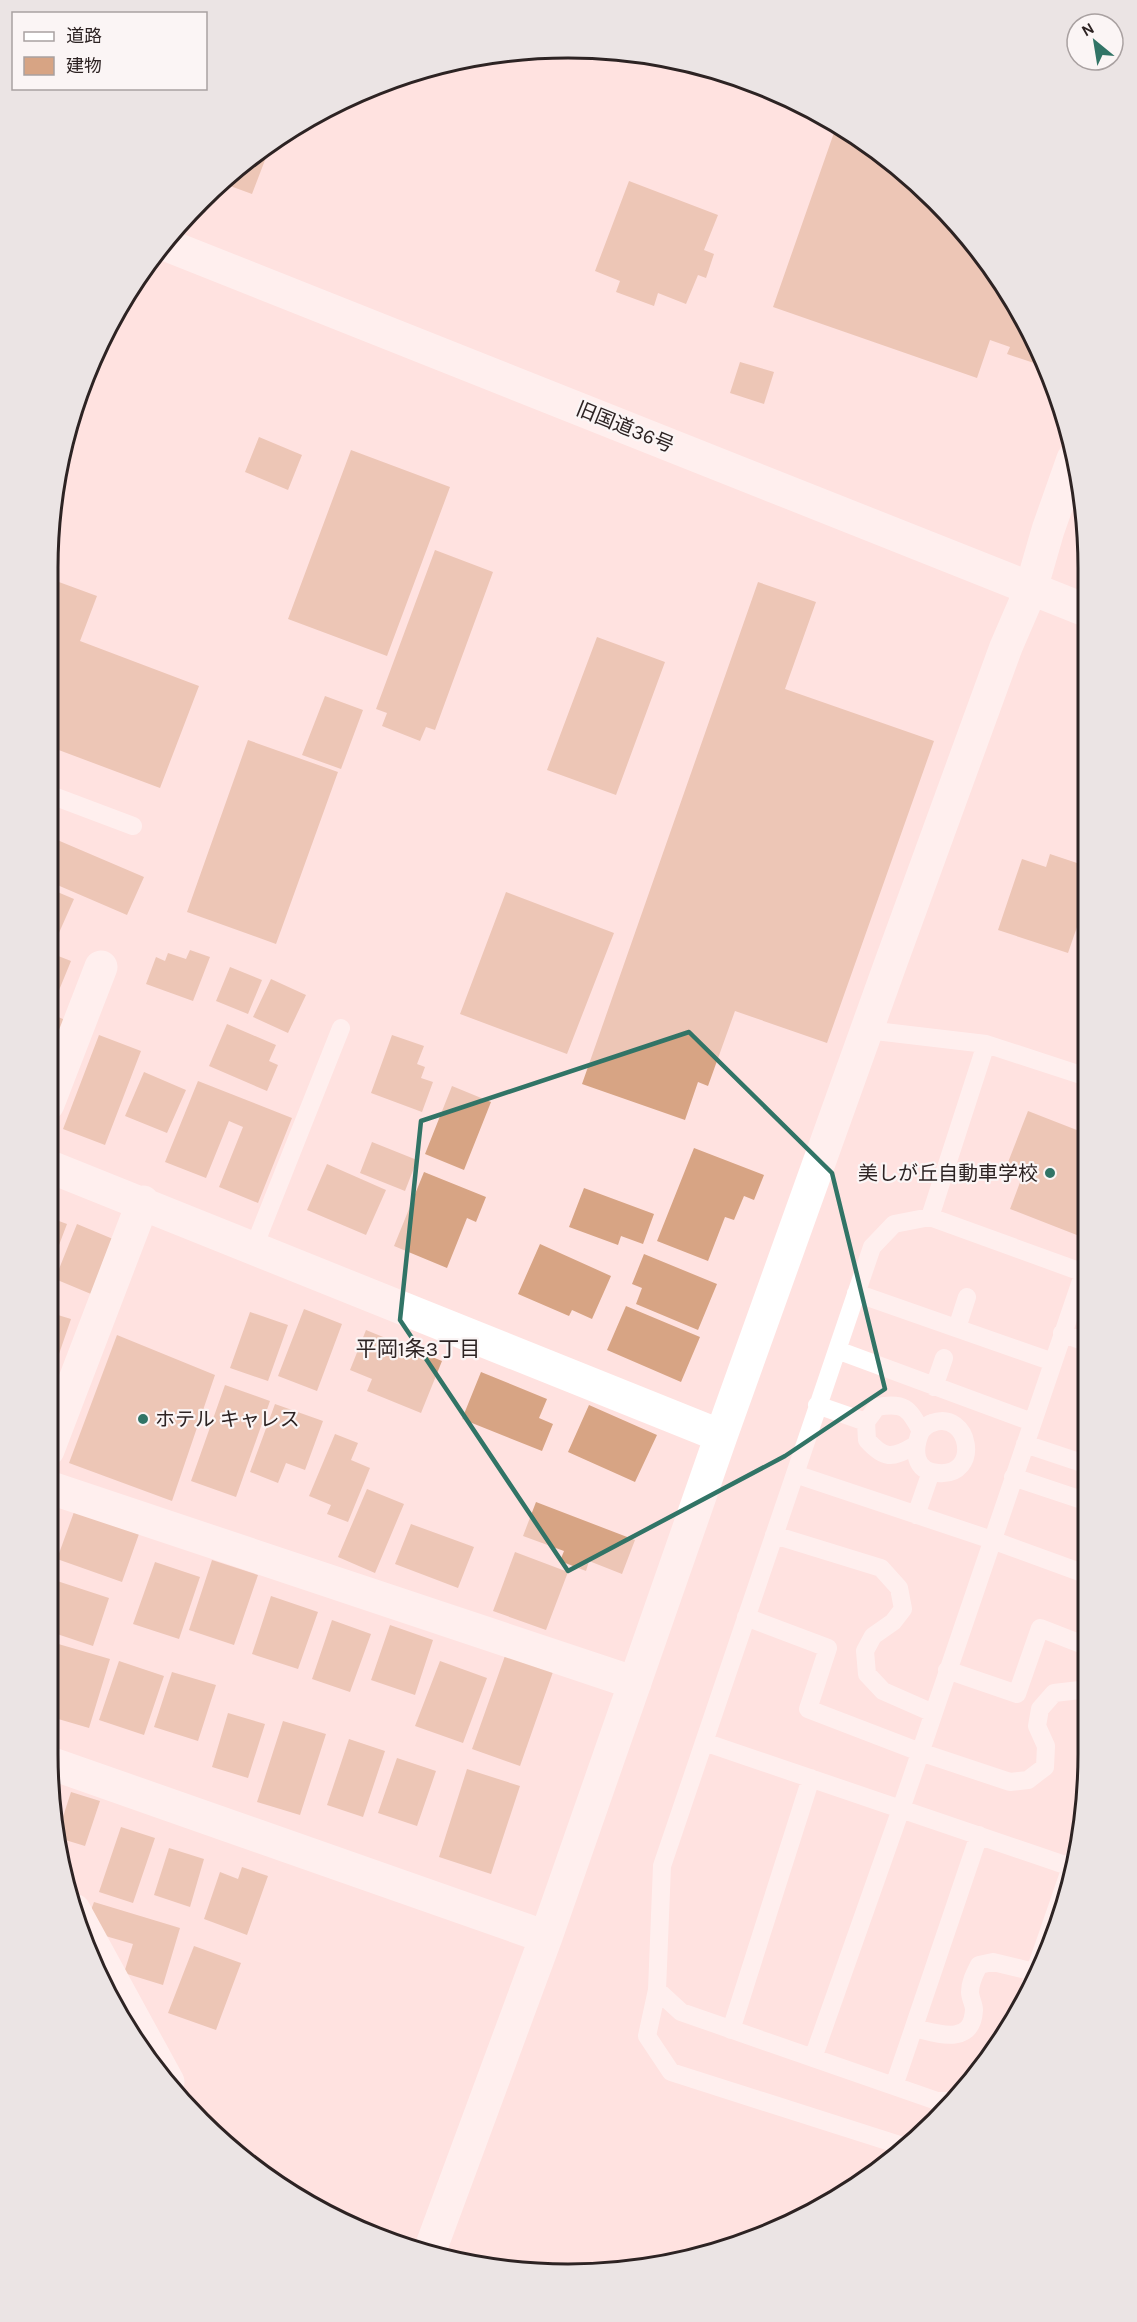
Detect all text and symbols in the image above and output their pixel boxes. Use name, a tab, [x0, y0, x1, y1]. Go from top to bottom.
legend	[12, 12, 207, 90]
north arrow	[1065, 12, 1125, 72]
text: N	[1078, 18, 1097, 41]
text: 道路	[66, 25, 102, 47]
text: 建物	[66, 55, 102, 77]
street label: 旧国道36号	[573, 397, 677, 457]
place label: 美しが丘自動車学校	[858, 1162, 1038, 1185]
marker: 美しが丘自動車学校	[1043, 1166, 1057, 1180]
district label: 平岡1条3丁目	[356, 1337, 480, 1361]
place label: ホテル キャレス	[155, 1408, 300, 1431]
marker: ホテル キャレス	[136, 1412, 150, 1426]

